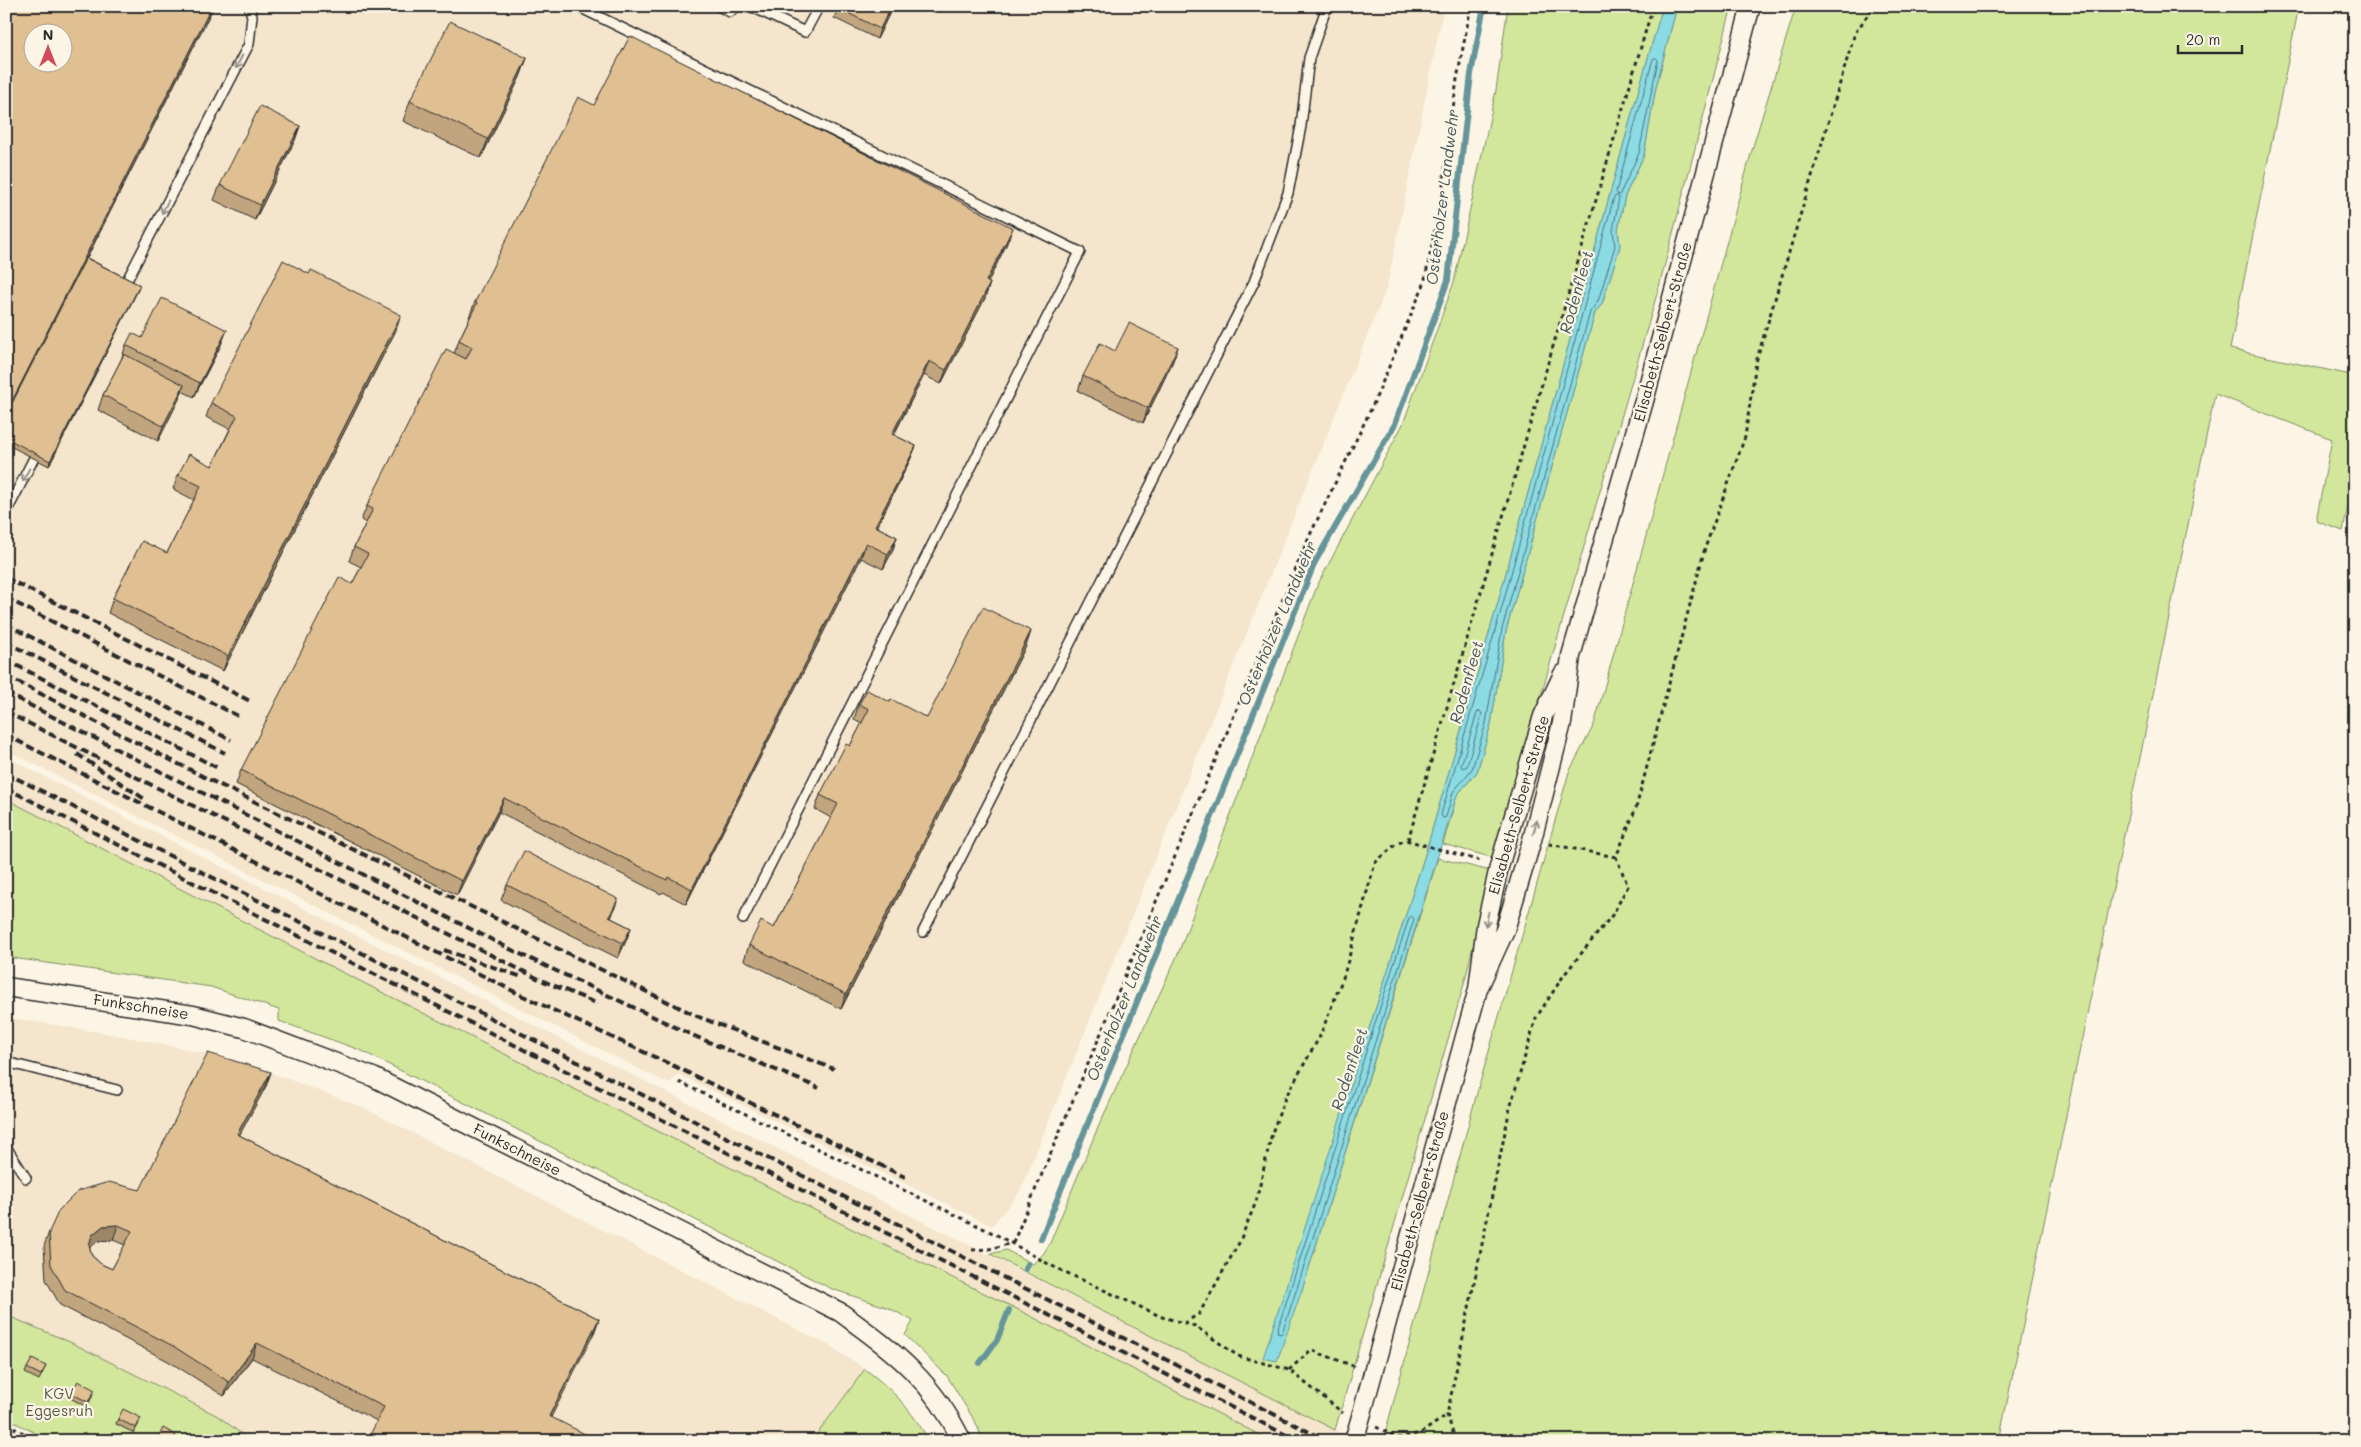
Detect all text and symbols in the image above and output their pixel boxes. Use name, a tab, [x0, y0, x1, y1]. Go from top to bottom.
north arrow	[22, 22, 72, 72]
scale bar	[2178, 22, 2242, 54]
text: N	[43, 25, 53, 44]
text: 20 m	[2186, 29, 2220, 49]
one-way arrow	[234, 55, 244, 70]
water label: Osterholzer Landwehr	[1420, 108, 1463, 286]
one-way arrow	[160, 199, 169, 214]
street label: Elisabeth-Selbert-Straße	[1628, 240, 1696, 424]
water label: Rodenfleet	[1554, 248, 1597, 336]
one-way arrow	[21, 468, 31, 483]
water label: Osterholzer Landwehr	[1232, 537, 1321, 708]
water label: Rodenfleet	[1444, 638, 1487, 726]
street label: Elisabeth-Selbert-Straße	[1483, 713, 1553, 897]
one-way arrow	[1531, 819, 1540, 835]
one-way arrow	[1482, 910, 1491, 926]
water label: Osterholzer Landwehr	[1081, 912, 1166, 1084]
street label: Funkschneise	[92, 989, 190, 1023]
water label: Rodenfleet	[1325, 1025, 1372, 1113]
street label: Elisabeth-Selbert-Straße	[1385, 1109, 1453, 1293]
street label: Funkschneise	[470, 1118, 565, 1180]
park label: KGV Eggesruh	[26, 1383, 92, 1420]

